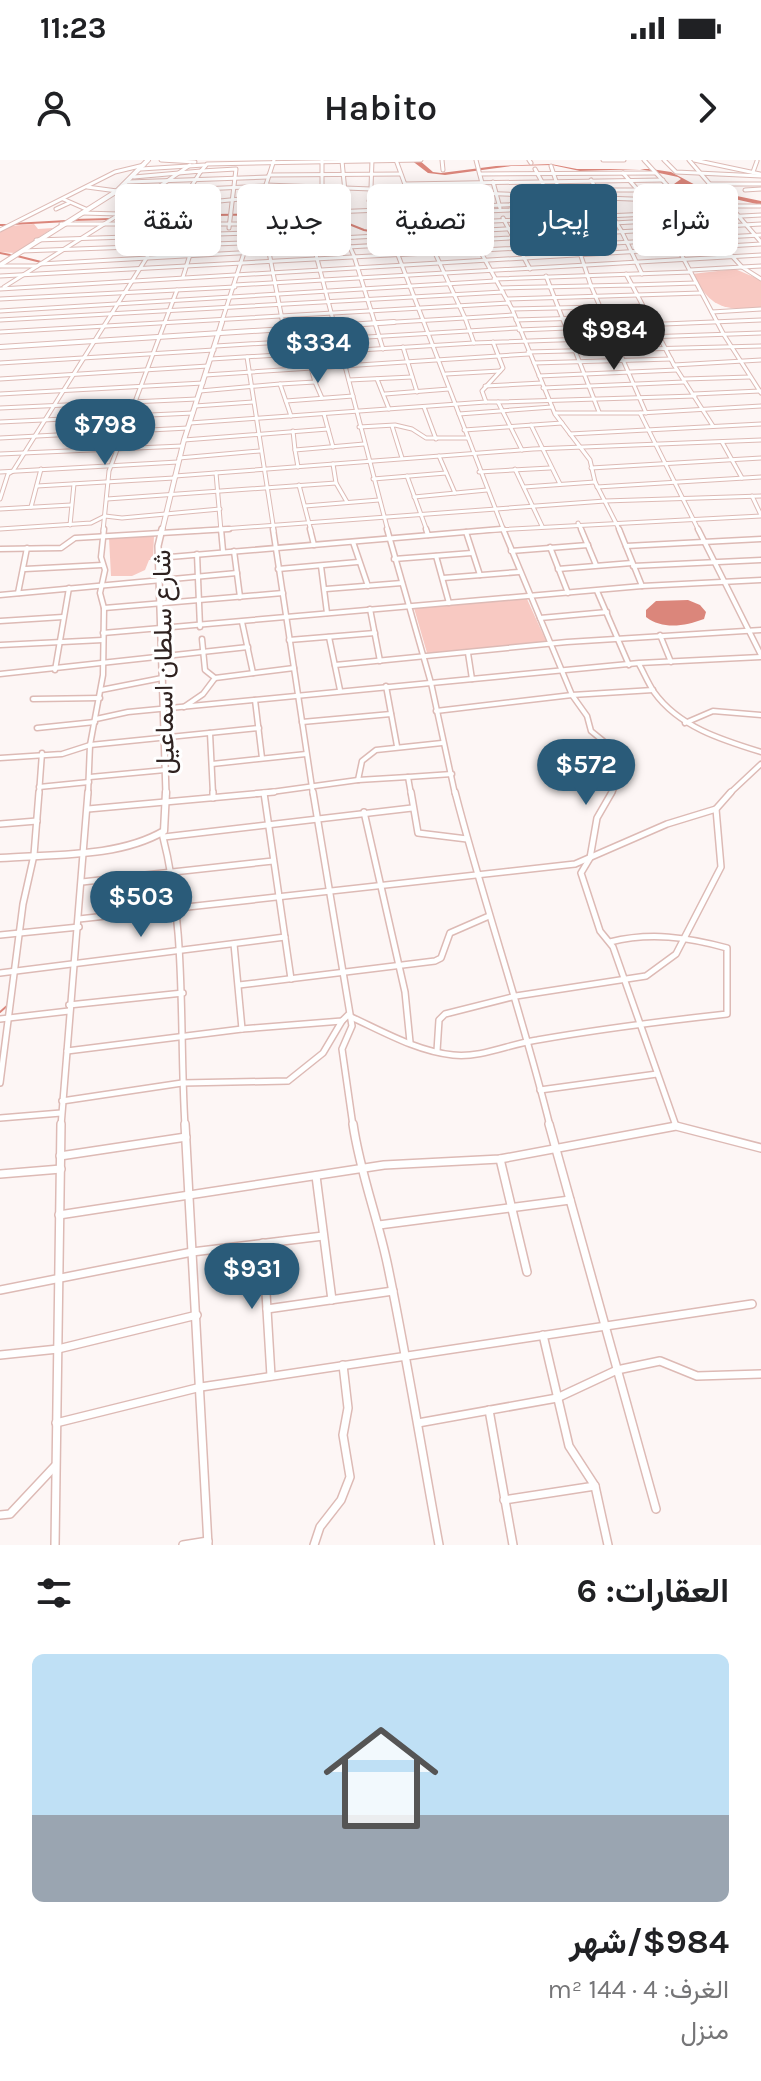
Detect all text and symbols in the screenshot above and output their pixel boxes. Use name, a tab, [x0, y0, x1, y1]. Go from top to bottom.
text: 11:23	[40, 10, 106, 46]
icon: person	[32, 86, 76, 130]
icon: forward	[685, 86, 729, 130]
text: Habito	[324, 87, 437, 129]
chip: شقة	[115, 184, 221, 256]
chip: جديد	[237, 184, 351, 256]
chip: تصفية	[367, 184, 494, 256]
chip: إيجار	[510, 184, 617, 256]
chip: شراء	[633, 184, 738, 256]
pin: $984	[567, 304, 661, 372]
text: $984	[581, 314, 647, 345]
pin: $334	[271, 317, 365, 385]
text: $334	[285, 327, 351, 358]
pin: $798	[58, 399, 152, 467]
text: $798	[73, 409, 137, 440]
street label: شارع سلطان اسماعيل	[146, 549, 183, 775]
pin: $572	[539, 739, 633, 807]
text: $572	[555, 749, 617, 780]
pin: $503	[94, 871, 188, 939]
text: $503	[108, 881, 174, 912]
pin: $931	[205, 1243, 299, 1311]
text: $931	[222, 1253, 282, 1284]
icon: filters	[32, 1571, 76, 1615]
text: العقارات: 6	[577, 1571, 729, 1611]
icon: home	[309, 1706, 453, 1850]
text: $984/شهر	[569, 1922, 729, 1962]
text: الغرف: 4 · 144 m²	[548, 1974, 729, 2005]
text: منزل	[680, 2015, 729, 2046]

